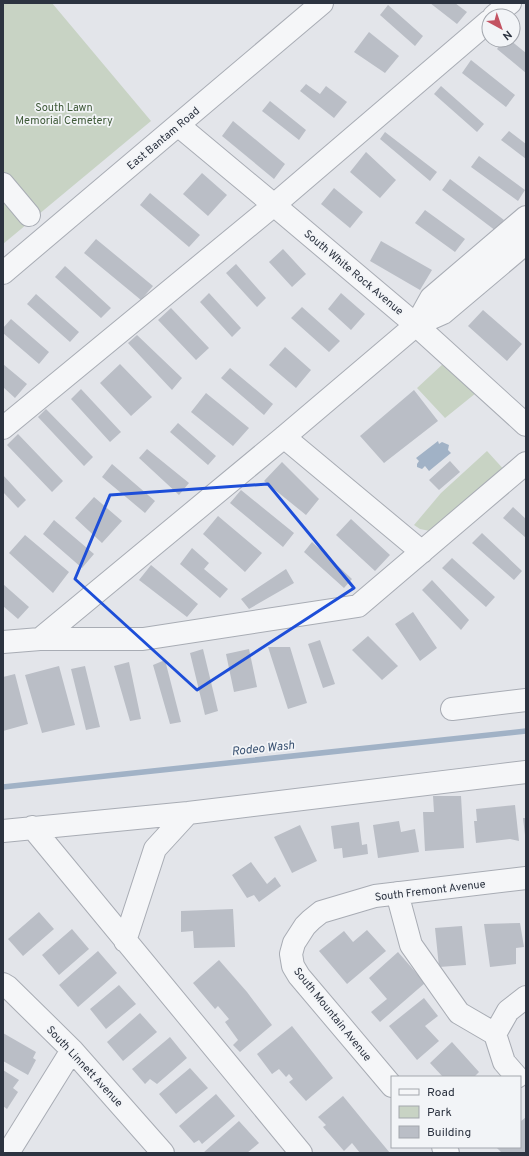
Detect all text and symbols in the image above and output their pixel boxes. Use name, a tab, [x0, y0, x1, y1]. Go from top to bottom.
north arrow	[481, 8, 521, 48]
text: N	[499, 27, 514, 43]
park label: South Lawn Memorial Cemetery	[15, 101, 113, 128]
street label: East Bantam Road	[124, 104, 203, 173]
street label: South White Rock Avenue	[301, 227, 406, 319]
water label: Rodeo Wash	[231, 738, 296, 760]
street label: South Fremont Avenue	[374, 877, 486, 905]
street label: South Mountain Avenue	[290, 965, 374, 1064]
street label: South Linnett Avenue	[43, 1023, 126, 1110]
legend	[391, 1076, 521, 1148]
text: Road	[427, 1085, 455, 1101]
text: Park	[427, 1105, 452, 1121]
text: Building	[427, 1125, 471, 1141]

